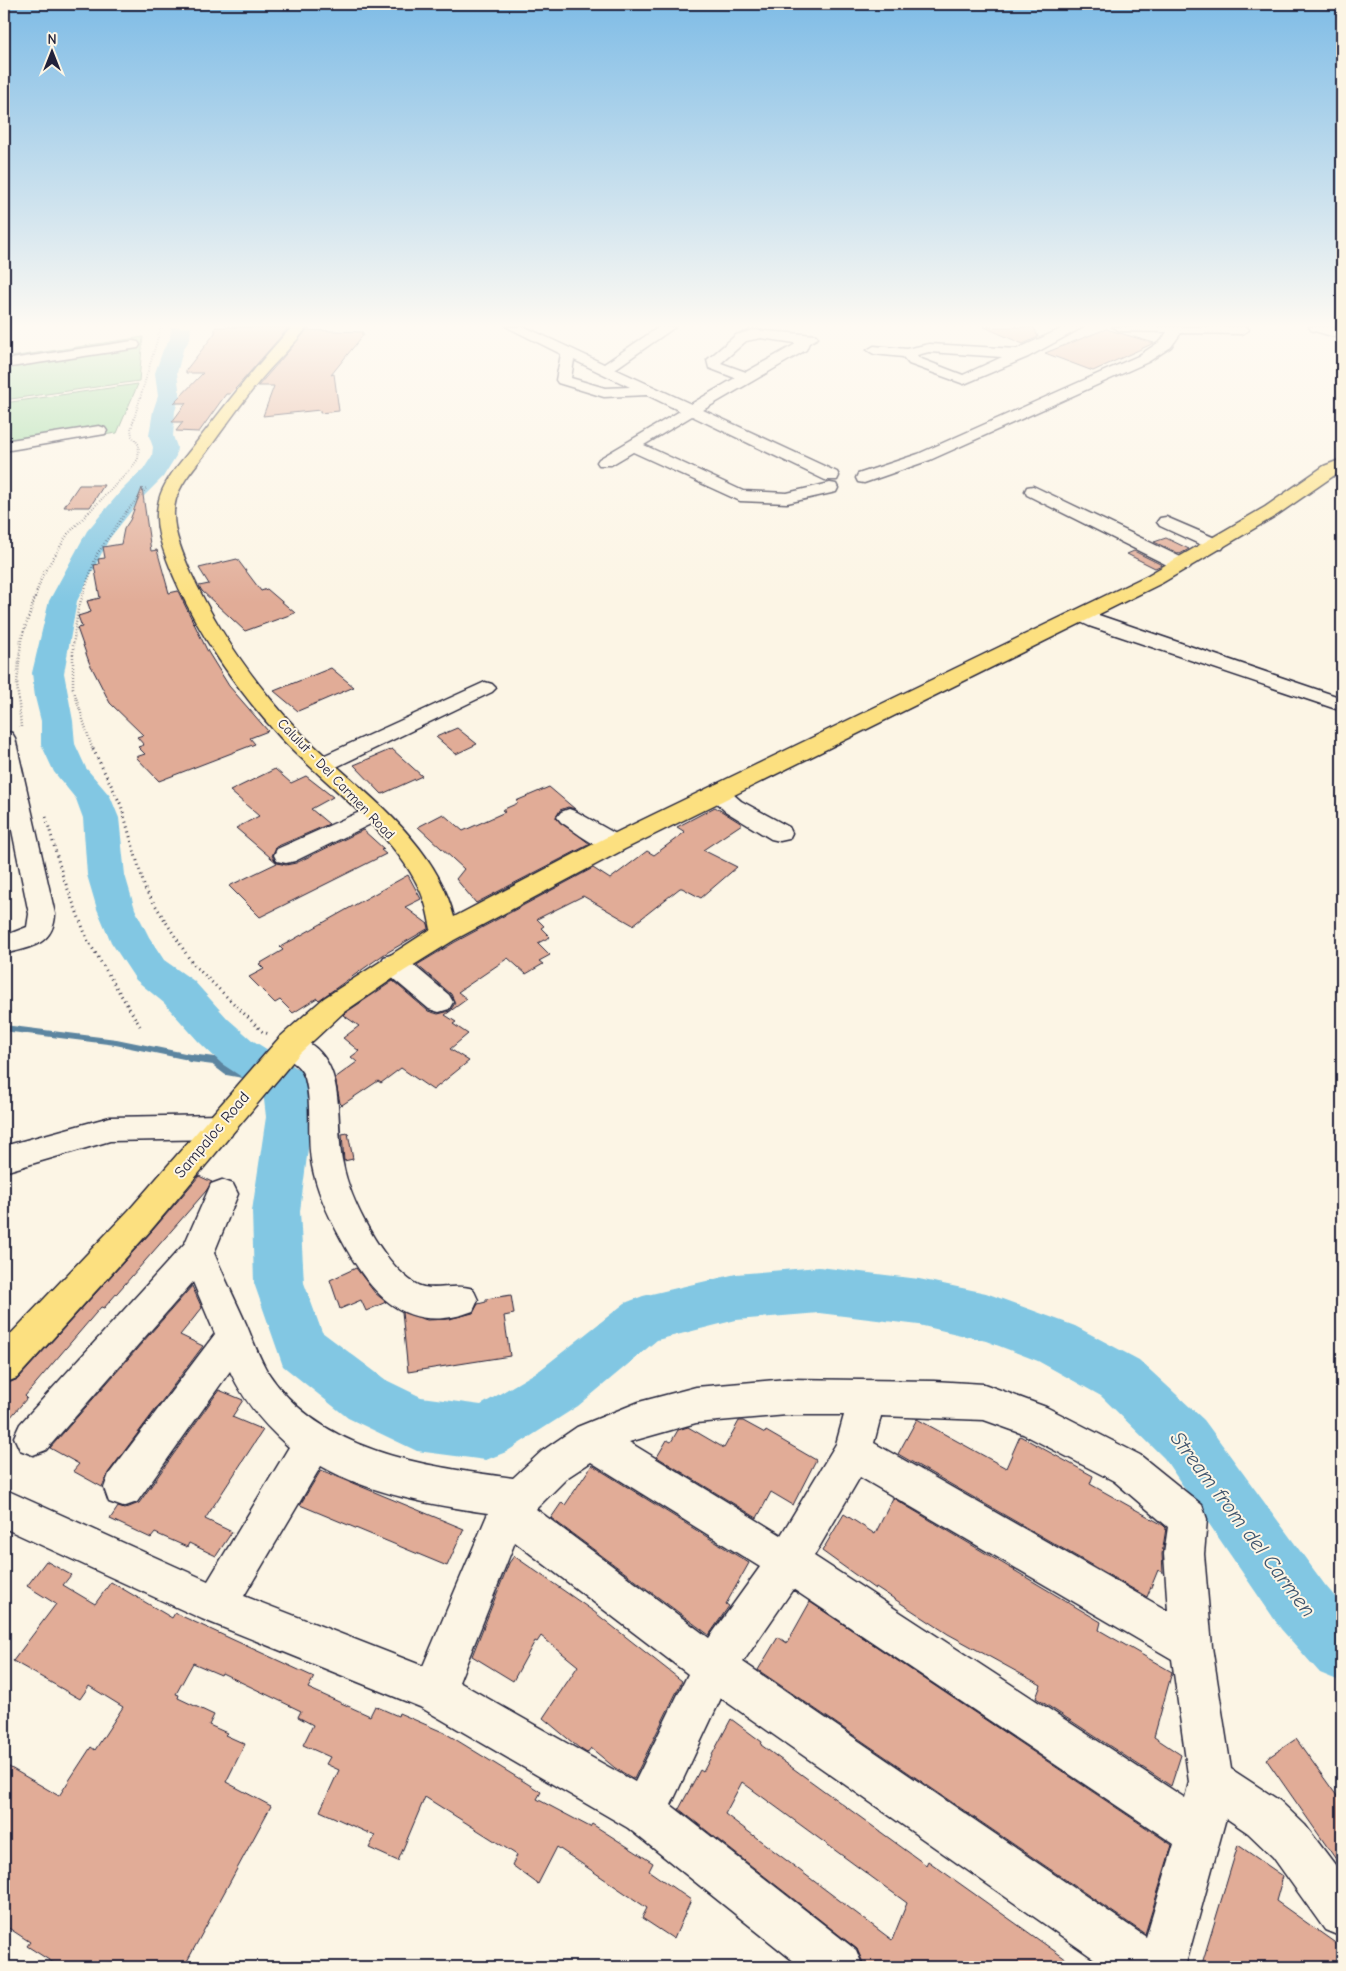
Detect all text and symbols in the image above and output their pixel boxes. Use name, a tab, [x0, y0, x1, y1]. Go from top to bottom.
north arrow	[28, 28, 78, 78]
text: N	[47, 31, 57, 48]
street label: Calulut - Del Carmen Road	[274, 715, 398, 843]
street label: Sampaloc Road	[171, 1088, 253, 1182]
water label: Stream from del Carmen	[1165, 1427, 1321, 1621]

